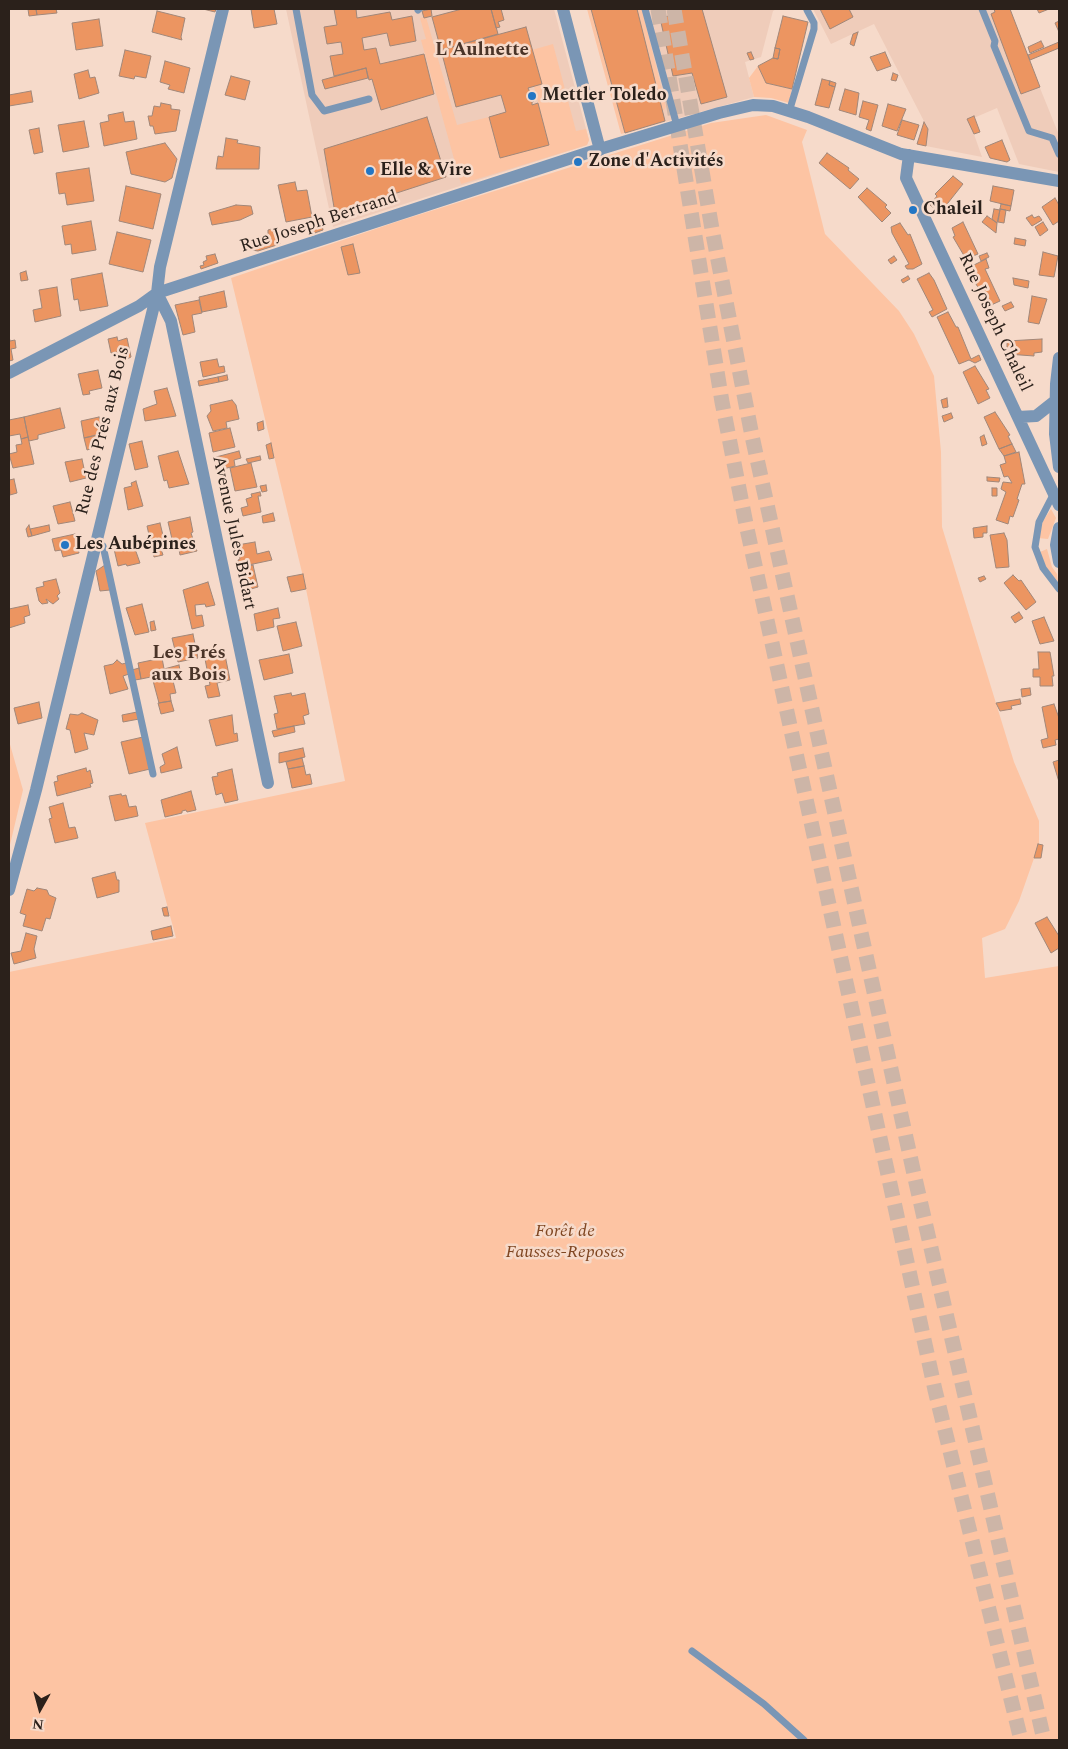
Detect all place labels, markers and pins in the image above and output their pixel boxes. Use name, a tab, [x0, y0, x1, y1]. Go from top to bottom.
place label: Mettler Toledo	[542, 85, 666, 107]
marker: Mettler Toledo	[526, 90, 538, 102]
place label: Zone d'Activités	[588, 151, 724, 173]
marker: Zone d'Activités	[572, 156, 584, 168]
place label: Elle & Vire	[380, 160, 472, 182]
marker: Elle & Vire	[364, 165, 376, 177]
place label: Chaleil	[923, 199, 983, 221]
marker: Chaleil	[907, 204, 919, 216]
place label: Les Aubépines	[75, 534, 196, 556]
marker: Les Aubépines	[59, 539, 71, 551]

